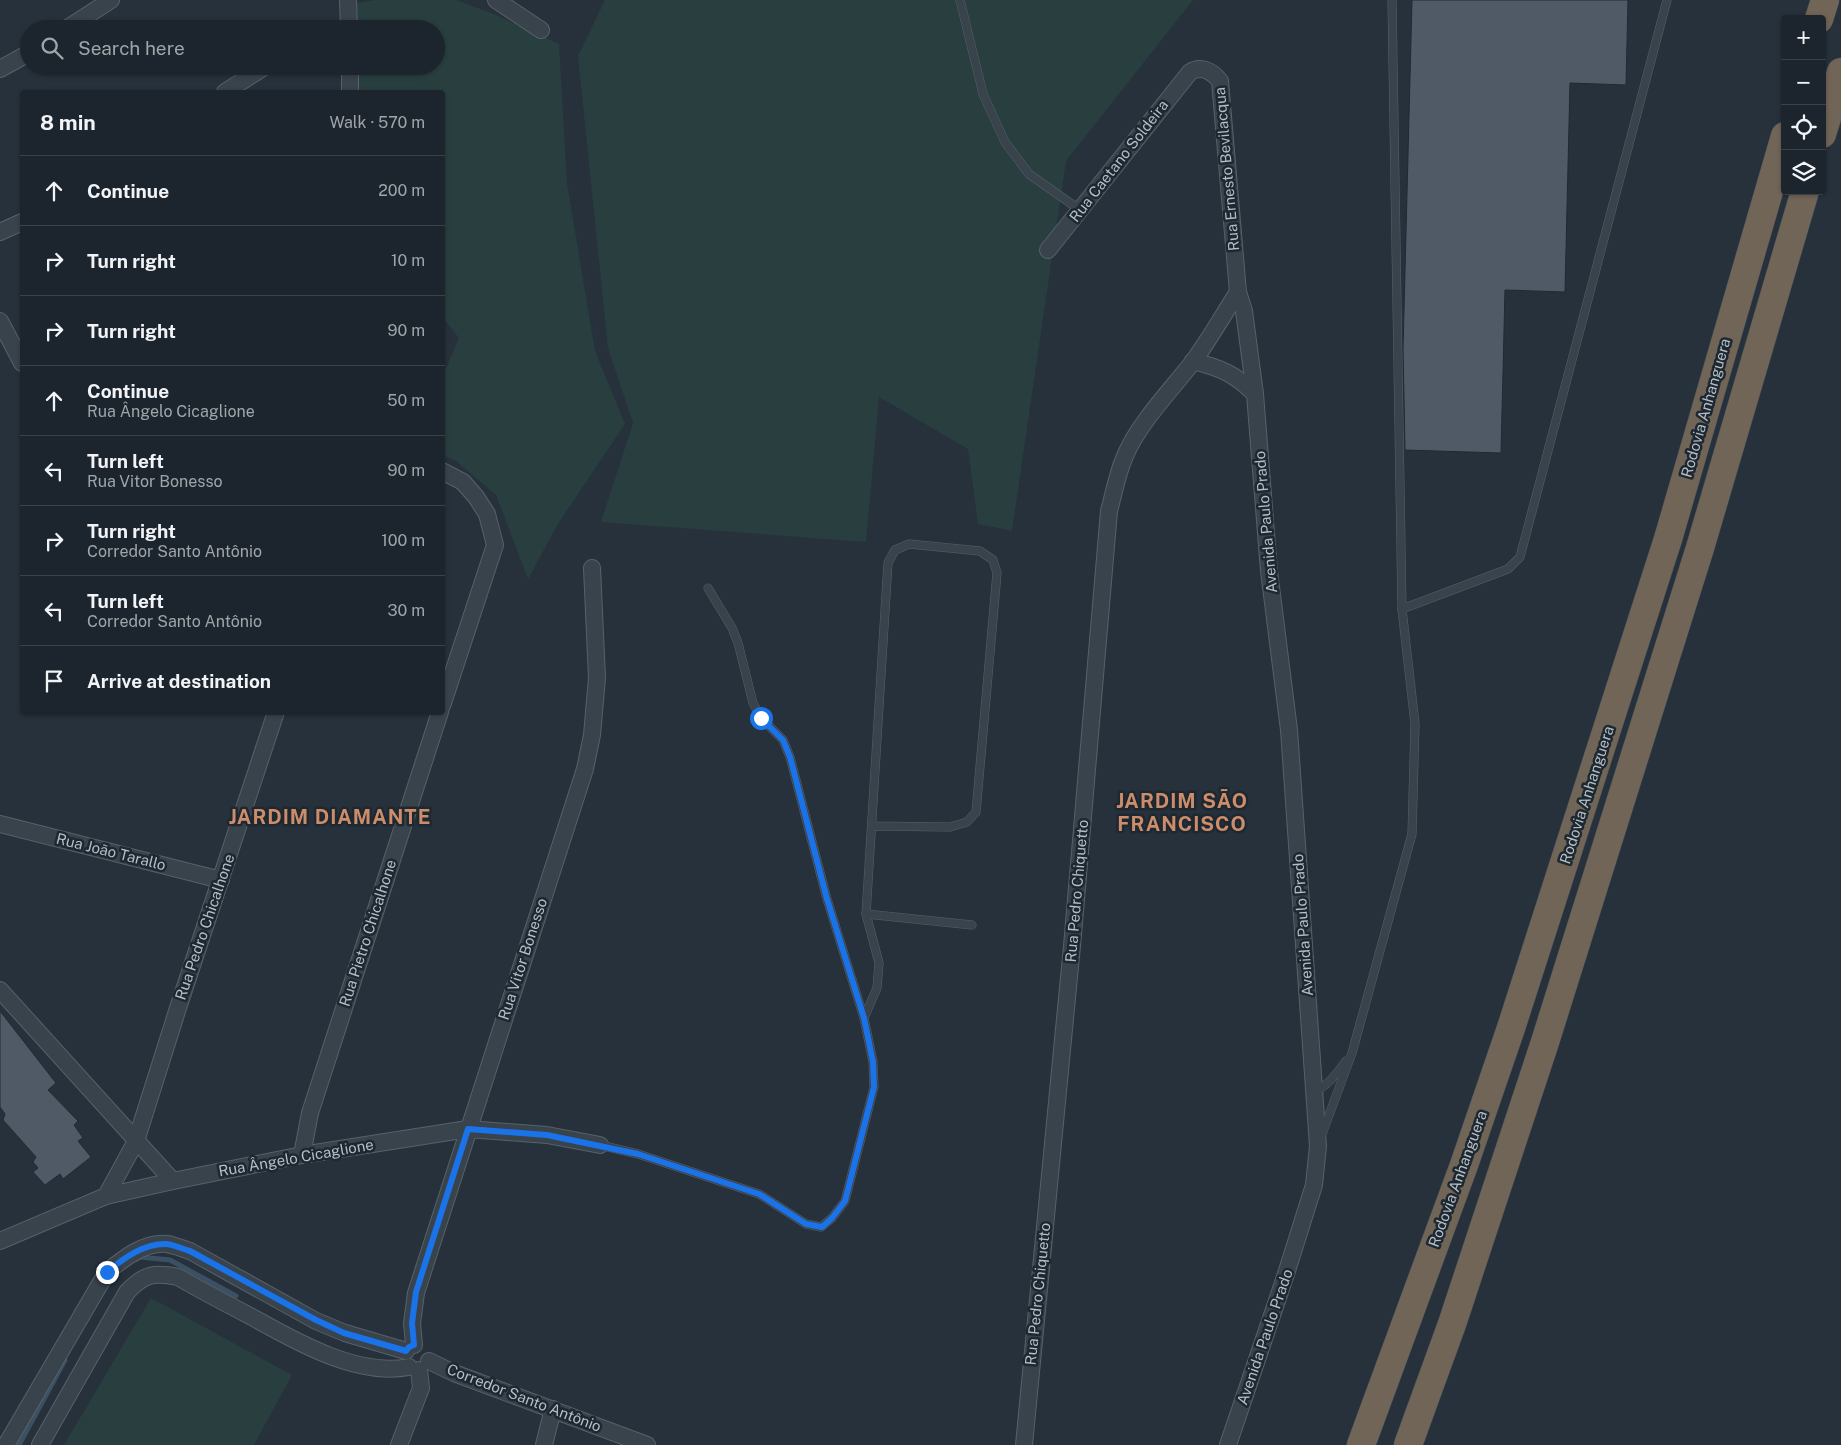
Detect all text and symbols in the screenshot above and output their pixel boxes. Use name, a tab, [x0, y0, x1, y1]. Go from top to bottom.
map controls	[1781, 15, 1826, 195]
button: +	[1781, 15, 1826, 60]
search box	[20, 20, 445, 75]
icon: search	[38, 34, 66, 62]
text: Search here	[78, 37, 185, 59]
button: −	[1781, 60, 1826, 105]
street label: Rua Ernesto Bevilacqua	[1211, 86, 1242, 252]
street label: Rua Caetano Soldeira	[1066, 96, 1171, 225]
button: locate	[1781, 105, 1826, 150]
text: 8 min	[40, 110, 96, 135]
text: Walk · 570 m	[329, 113, 425, 132]
button: layers	[1781, 150, 1826, 195]
icon: ahead	[40, 177, 68, 205]
text: Continue	[87, 180, 169, 202]
text: 200 m	[378, 181, 425, 200]
icon: right	[40, 247, 68, 275]
text: Turn right	[87, 250, 176, 272]
text: 10 m	[391, 251, 425, 270]
icon: right	[40, 317, 68, 345]
text: Turn right	[87, 320, 176, 342]
text: 90 m	[388, 321, 425, 340]
street label: Rodovia Anhanguera	[1678, 336, 1734, 479]
text: Continue	[87, 380, 169, 402]
icon: ahead	[40, 387, 68, 415]
text: 50 m	[387, 391, 425, 410]
text: Rua Ângelo Cicaglione	[87, 402, 255, 421]
text: Turn left	[87, 450, 164, 472]
street label: Avenida Paulo Prado	[1251, 450, 1280, 594]
icon: left	[40, 457, 68, 485]
text: 90 m	[388, 461, 425, 480]
text: Rua Vitor Bonesso	[87, 472, 223, 491]
text: Turn right	[87, 520, 176, 542]
icon: right	[40, 527, 68, 555]
text: 100 m	[381, 531, 425, 550]
text: Corredor Santo Antônio	[87, 542, 262, 561]
text: Turn left	[87, 590, 164, 612]
icon: left	[40, 597, 68, 625]
text: 30 m	[388, 601, 425, 620]
text: Corredor Santo Antônio	[87, 612, 262, 631]
icon: arrive	[40, 667, 68, 695]
text: Arrive at destination	[87, 670, 271, 692]
route start	[750, 707, 773, 730]
street label: Rodovia Anhanguera	[1556, 724, 1617, 866]
district label: JARDIM SÃO FRANCISCO	[1116, 788, 1248, 836]
district label: JARDIM DIAMANTE	[229, 805, 431, 829]
street label: Rua Pedro Chiquetto	[1062, 819, 1091, 963]
street label: Rua João Tarallo	[55, 830, 168, 873]
street label: Rua Pedro Chicalhone	[172, 852, 238, 1002]
street label: Avenida Paulo Prado	[1289, 853, 1316, 997]
street label: Rua Pietro Chicalhone	[336, 857, 399, 1008]
street label: Rua Vitor Bonesso	[495, 896, 550, 1022]
street label: Rodovia Anhanguera	[1425, 1108, 1490, 1249]
street label: Rua Ângelo Cicaglione	[217, 1135, 375, 1180]
street label: Rua Pedro Chiquetto	[1022, 1222, 1053, 1366]
route end	[96, 1261, 119, 1284]
street label: Avenida Paulo Prado	[1233, 1267, 1296, 1407]
street label: Corredor Santo Antônio	[445, 1360, 604, 1435]

